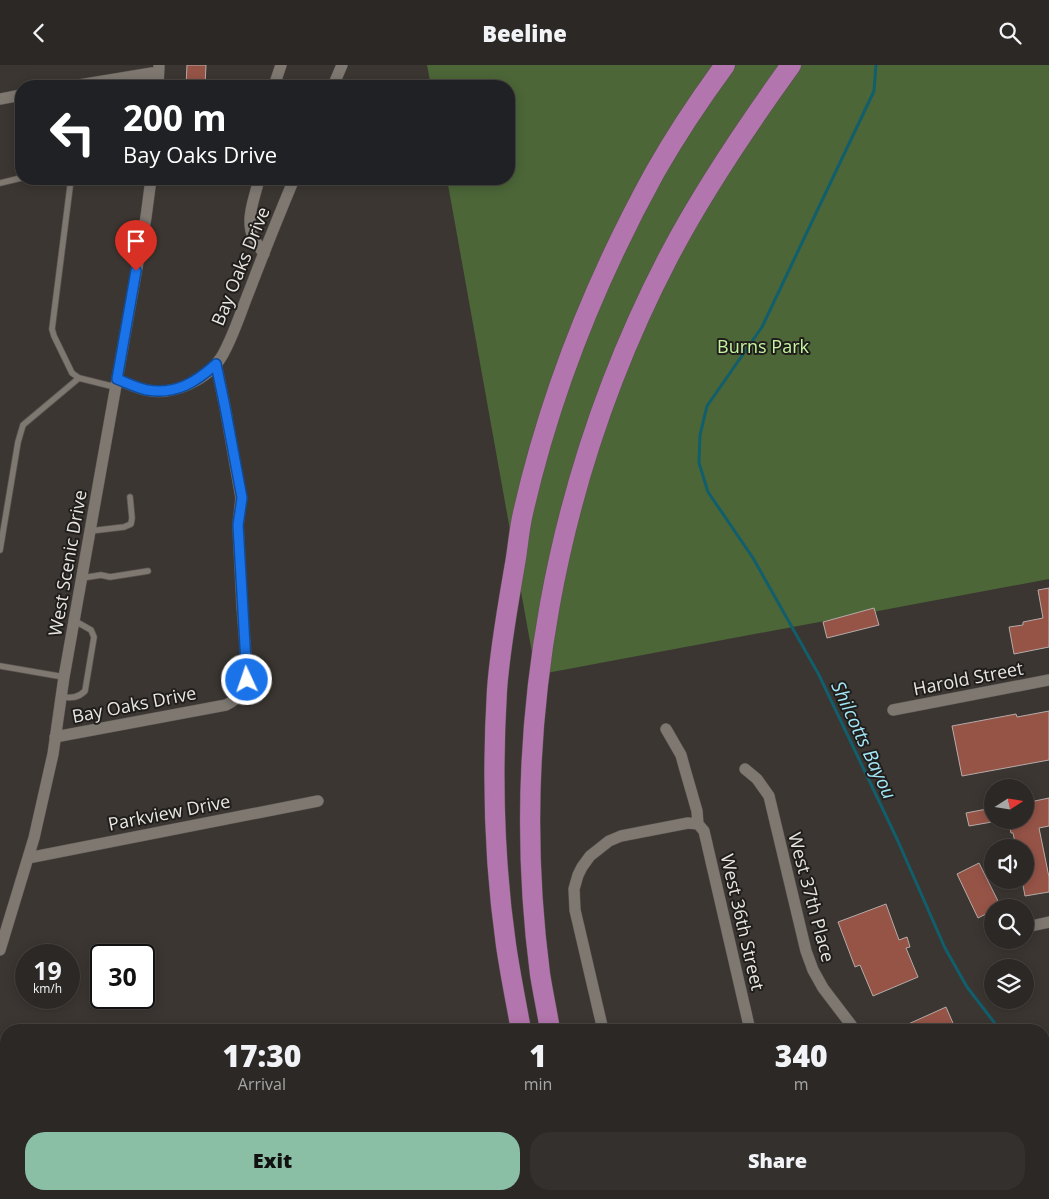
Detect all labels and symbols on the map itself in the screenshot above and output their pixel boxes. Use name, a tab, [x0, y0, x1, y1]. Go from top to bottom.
street label: Bay Oaks Drive	[205, 203, 275, 329]
pin	[115, 220, 157, 271]
park label: Burns Park	[717, 334, 810, 358]
street label: West Scenic Drive	[42, 488, 92, 638]
position arrow	[220, 653, 272, 705]
street label: Harold Street	[911, 656, 1025, 700]
water label: Shilcotts Bayou	[825, 677, 903, 803]
street label: Bay Oaks Drive	[70, 680, 198, 728]
north arrow	[984, 779, 1034, 829]
street label: Parkview Drive	[106, 788, 232, 836]
street label: West 37th Place	[783, 830, 841, 964]
street label: West 36th Street	[716, 851, 770, 993]
speed limit sign: 30	[90, 944, 155, 1009]

